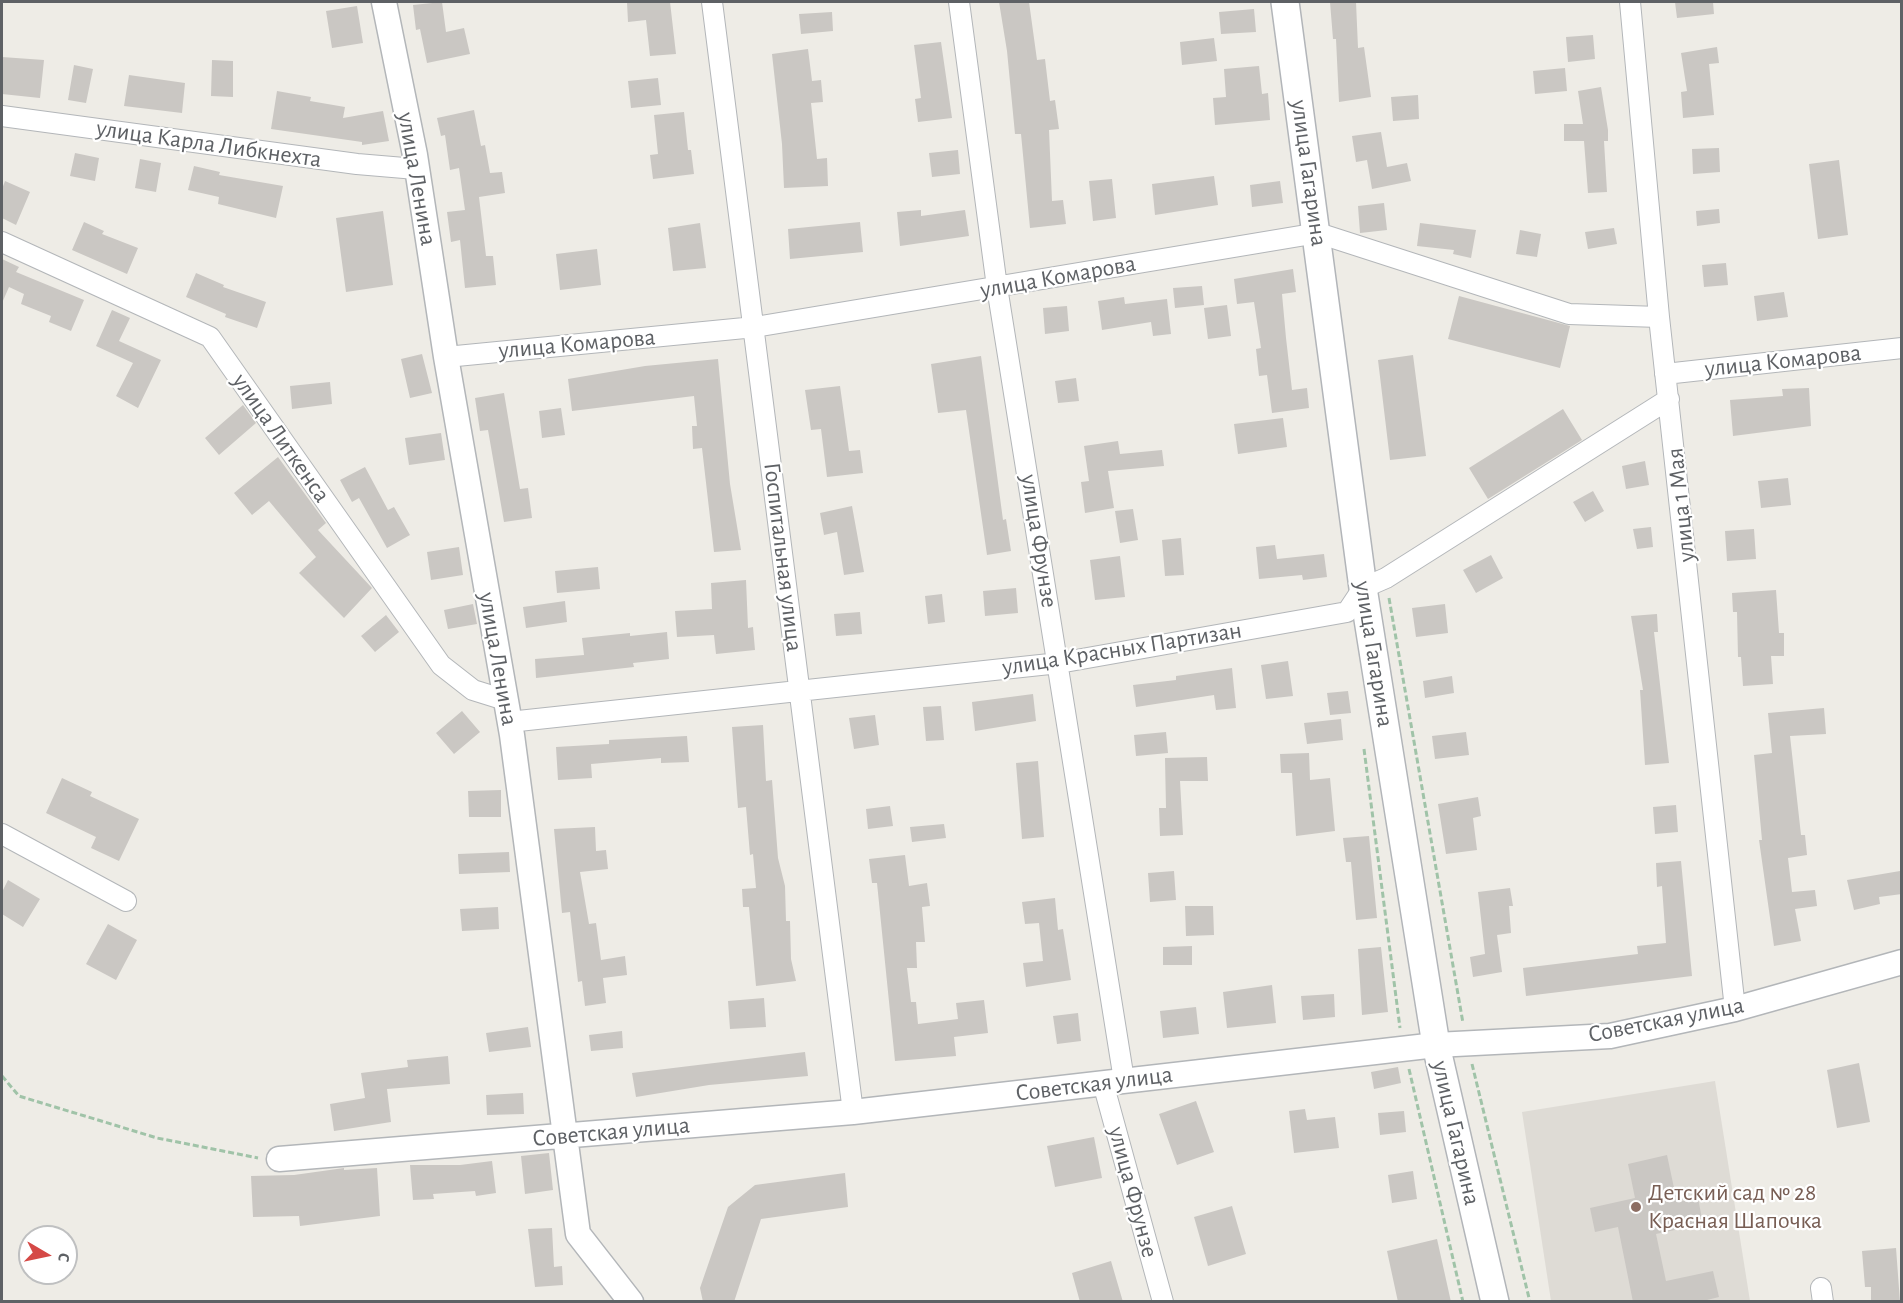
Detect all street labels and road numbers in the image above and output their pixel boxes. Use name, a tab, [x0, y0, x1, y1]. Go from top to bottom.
street label: улица Гагарина	[1284, 98, 1334, 248]
street label: улица Ленина	[391, 110, 443, 248]
street label: улица Карла Либкнехта	[95, 114, 323, 174]
street label: улица Комарова	[978, 249, 1138, 305]
street label: улица Комарова	[497, 323, 657, 365]
street label: улица Комарова	[1703, 338, 1863, 384]
street label: улица Литкенса	[226, 368, 336, 508]
street label: улица 1 Мая	[1661, 446, 1701, 564]
street label: Госпитальная улица	[757, 461, 809, 653]
street label: улица Фрунзе	[1014, 472, 1064, 610]
street label: улица Гагарина	[1348, 579, 1400, 729]
street label: улица Ленина	[472, 590, 524, 728]
street label: улица Красных Партизан	[1000, 616, 1244, 682]
street label: Советская улица	[1586, 991, 1746, 1049]
street label: улица Гагарина	[1425, 1058, 1487, 1208]
street label: Советская улица	[1014, 1060, 1174, 1108]
street label: Советская улица	[531, 1111, 691, 1153]
street label: улица Фрунзе	[1102, 1123, 1164, 1261]

